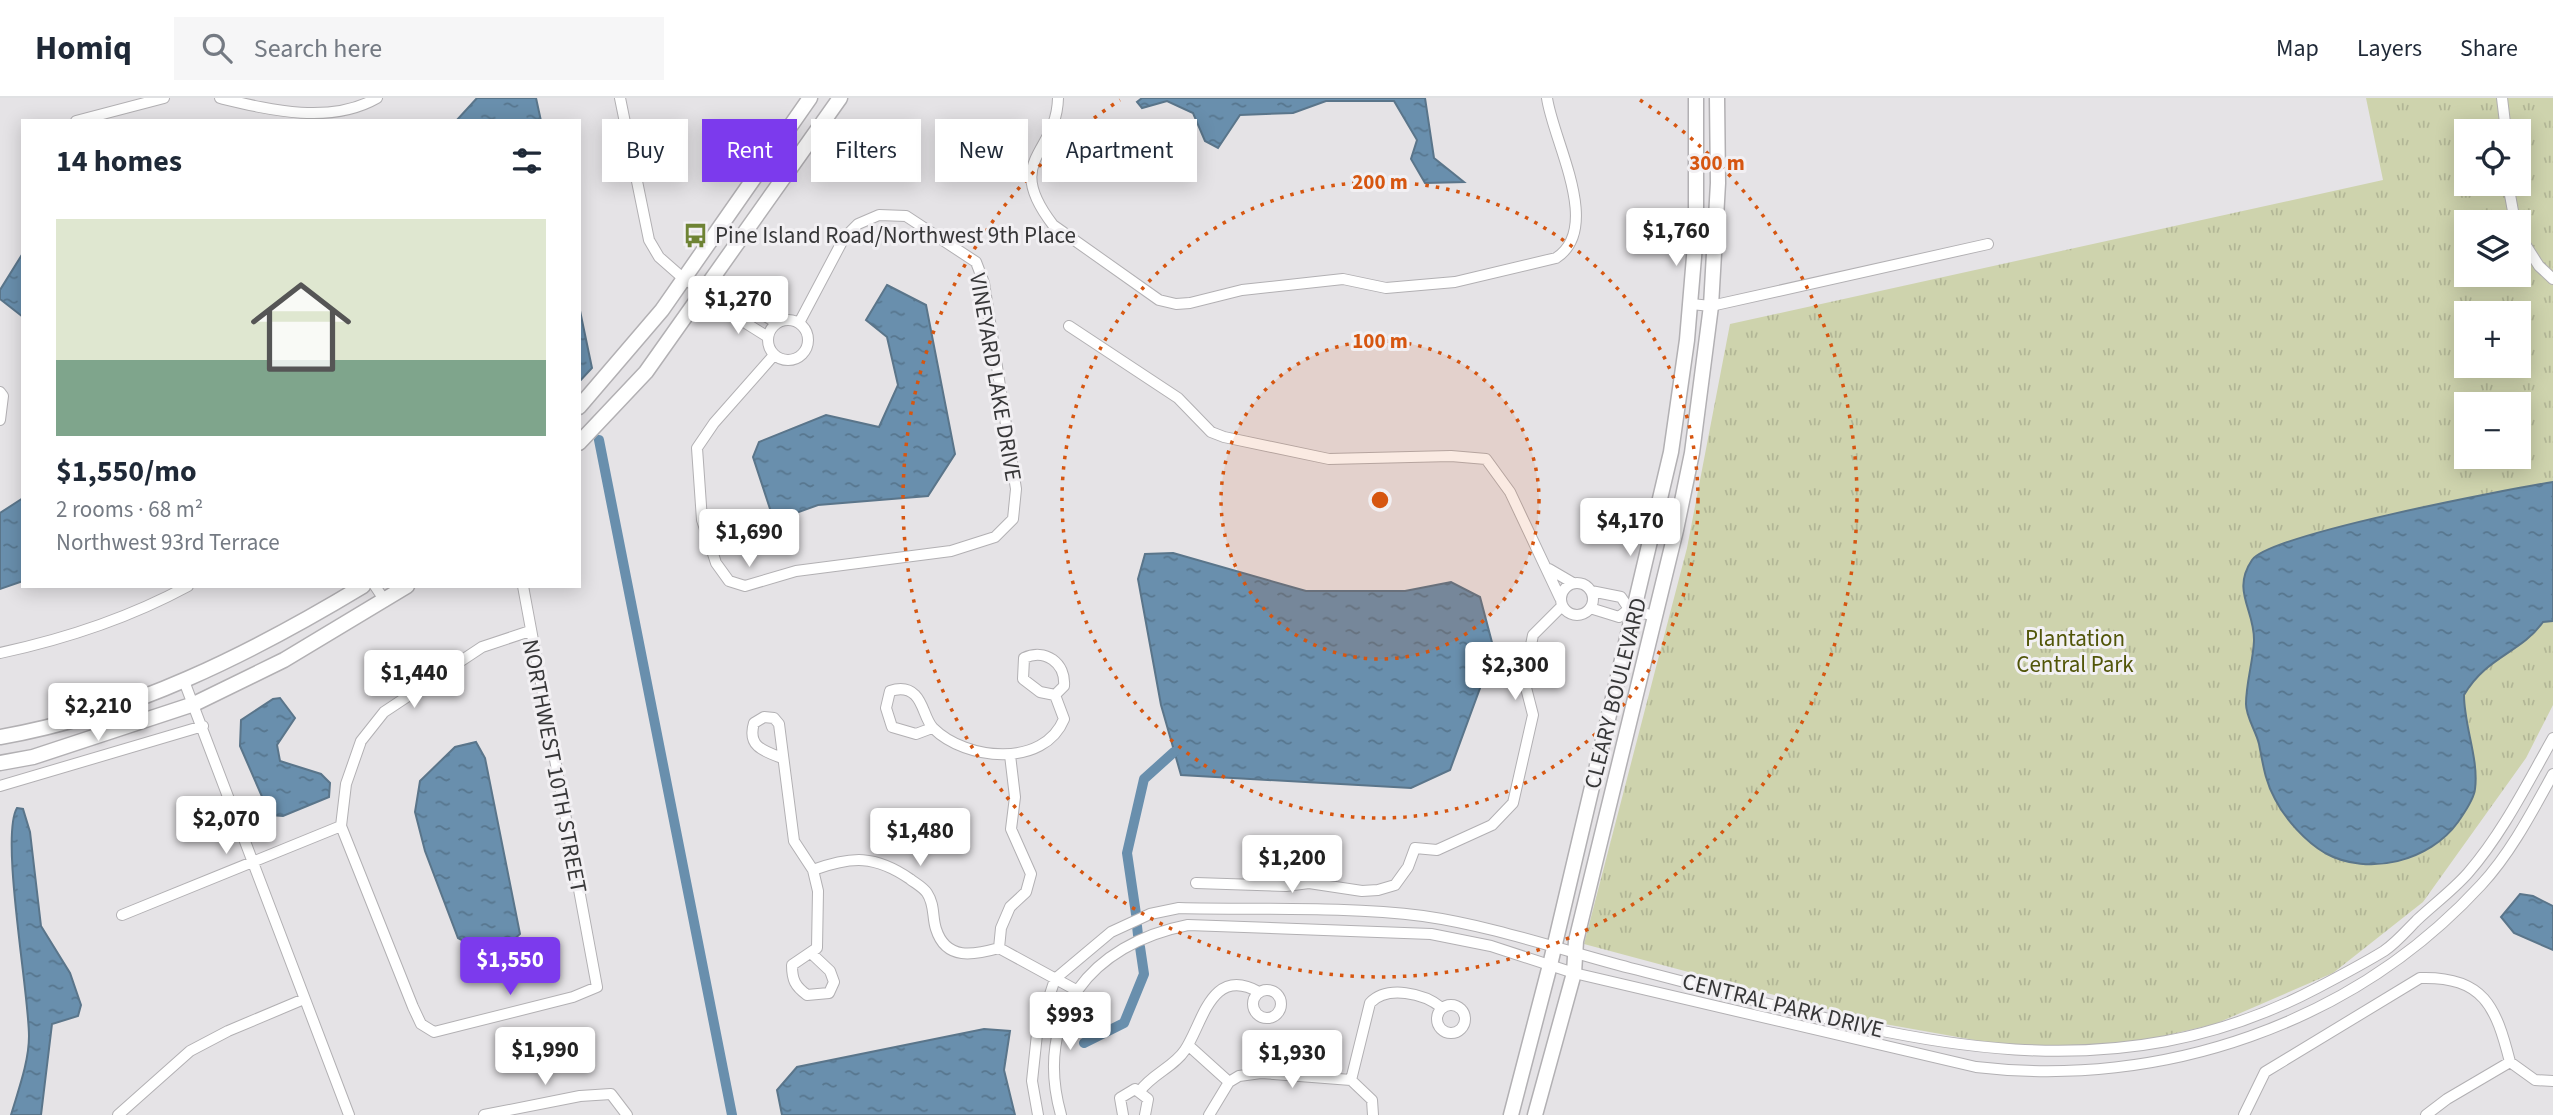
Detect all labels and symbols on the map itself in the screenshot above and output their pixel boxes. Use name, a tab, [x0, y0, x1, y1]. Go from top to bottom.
text: 300 m	[1689, 148, 1745, 178]
text: 200 m	[1352, 167, 1408, 197]
pin: $1,760	[1619, 208, 1733, 268]
place label: Pine Island Road/Northwest 9th Place	[715, 219, 1076, 252]
bus stop icon: Pine Island Road/Northwest 9th Place	[681, 221, 709, 249]
street label: VINEYARD LAKE DRIVE	[961, 270, 1030, 484]
pin: $1,270	[681, 276, 795, 336]
text: 100 m	[1352, 326, 1408, 356]
centre of rings	[1368, 488, 1392, 512]
pin: $4,170	[1573, 498, 1687, 558]
pin: $1,690	[692, 510, 806, 569]
street label: CLEARY BOULEVARD	[1576, 594, 1655, 792]
park label: Plantation Central Park	[2016, 622, 2134, 681]
street label: NORTHWEST 10TH STREET	[514, 636, 595, 896]
pin: $2,300	[1458, 642, 1572, 702]
pin: $1,440	[357, 650, 471, 710]
pin: $2,210	[41, 684, 155, 743]
pin: $2,070	[169, 796, 283, 856]
pin: $1,480	[863, 808, 977, 868]
pin: $1,200	[1235, 836, 1349, 895]
pin: $1,550	[453, 937, 567, 997]
street label: CENTRAL PARK DRIVE	[1679, 965, 1887, 1046]
pin: $993	[1029, 992, 1111, 1052]
pin: $1,990	[488, 1028, 602, 1087]
pin: $1,930	[1235, 1030, 1349, 1090]

